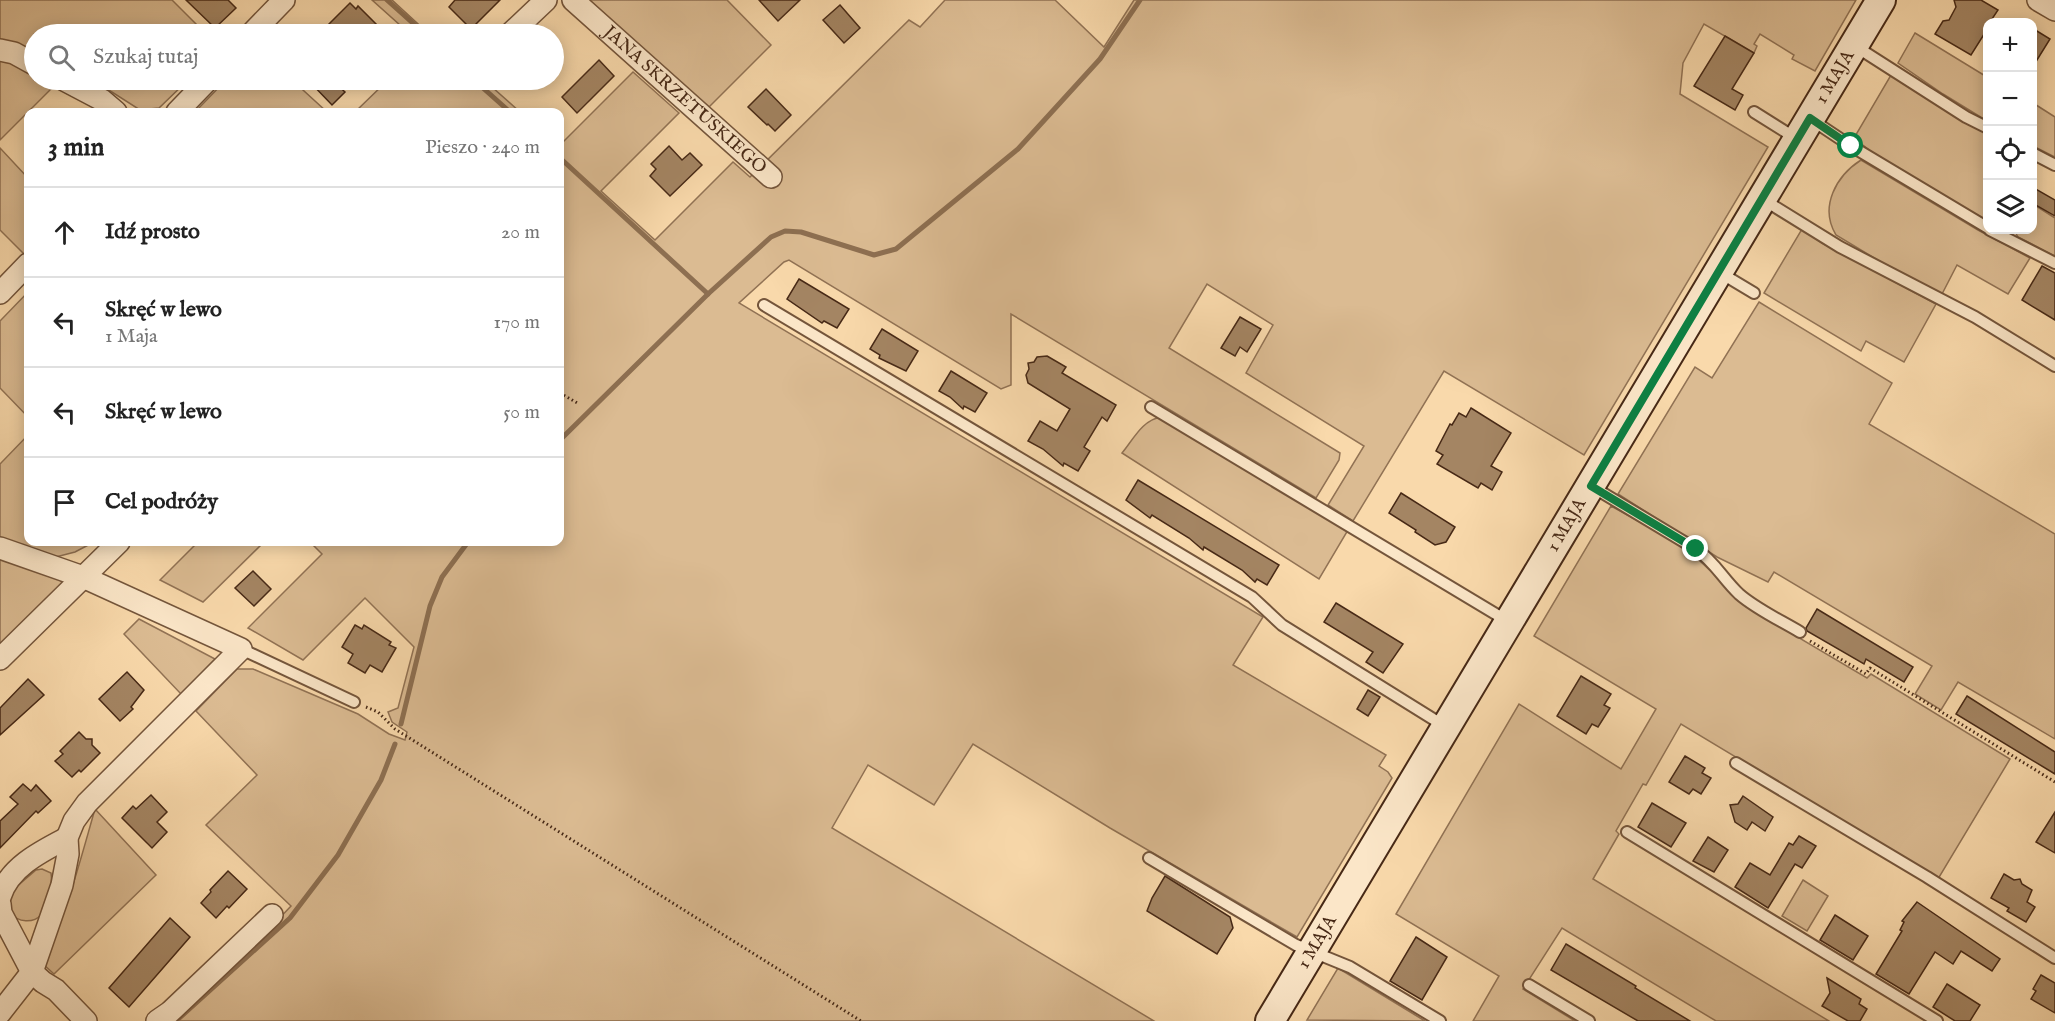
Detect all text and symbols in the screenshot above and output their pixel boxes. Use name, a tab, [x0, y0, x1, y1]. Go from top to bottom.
map controls	[1983, 18, 2037, 234]
button: +	[1983, 18, 2037, 72]
street label: JANA SKRZETUSKIEGO	[597, 20, 771, 179]
search box	[24, 24, 564, 90]
icon: search	[45, 41, 78, 74]
text: Szukaj tutaj	[93, 43, 198, 71]
street label: 1 MAJA	[1810, 45, 1860, 108]
button: −	[1983, 72, 2037, 126]
button: locate	[1983, 126, 2037, 180]
text: 3 min	[48, 131, 104, 164]
route start	[1837, 132, 1863, 158]
text: Pieszo · 240 m	[425, 135, 540, 160]
button: layers	[1983, 180, 2037, 234]
icon: ahead	[48, 216, 81, 249]
text: Idź prosto	[105, 218, 200, 246]
text: 20 m	[501, 220, 540, 245]
text: Skręć w lewo	[105, 296, 222, 324]
icon: left	[48, 306, 81, 339]
text: 170 m	[494, 310, 540, 335]
text: 1 Maja	[105, 324, 158, 349]
icon: left	[48, 396, 81, 429]
text: Skręć w lewo	[105, 398, 222, 426]
text: 50 m	[503, 400, 540, 425]
icon: arrive	[48, 486, 81, 519]
text: Cel podróży	[105, 488, 218, 516]
street label: 1 MAJA	[1542, 493, 1592, 556]
route end	[1682, 535, 1708, 561]
street label: 1 MAJA	[1292, 910, 1343, 973]

